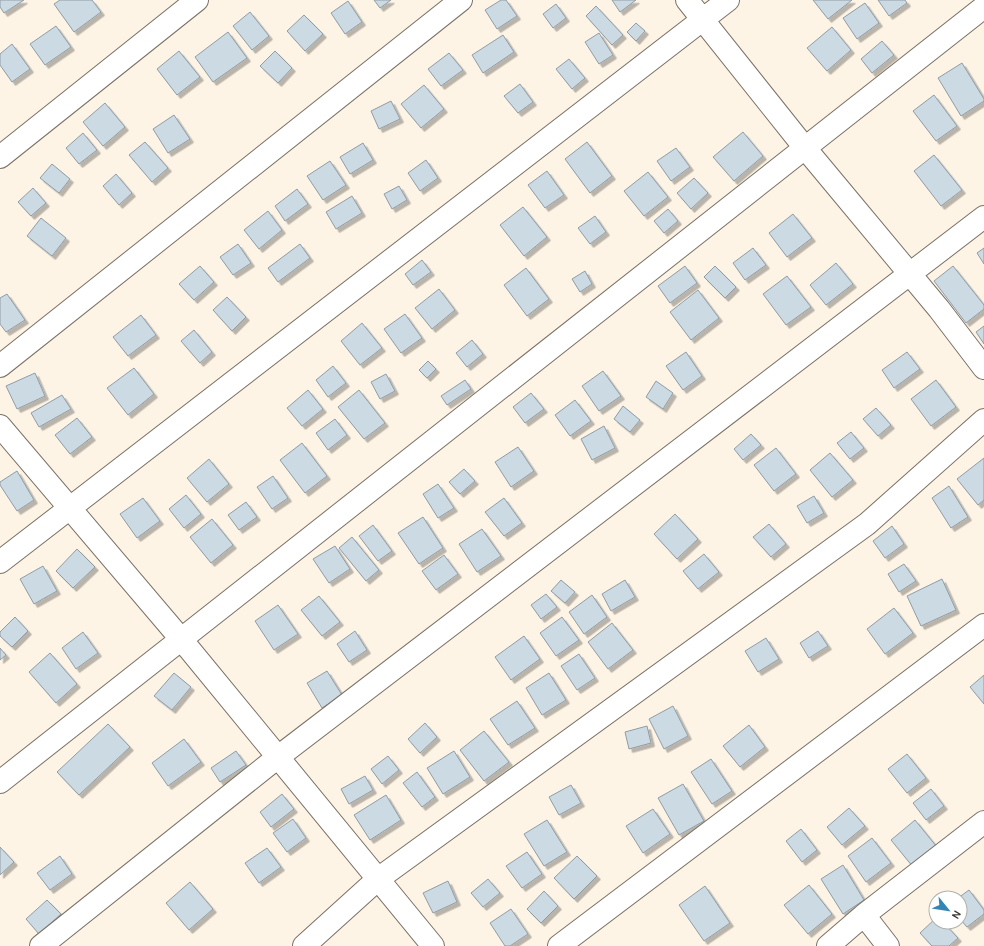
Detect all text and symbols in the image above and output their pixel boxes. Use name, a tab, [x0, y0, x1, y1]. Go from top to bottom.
north arrow	[928, 890, 968, 930]
text: N	[949, 908, 964, 921]

